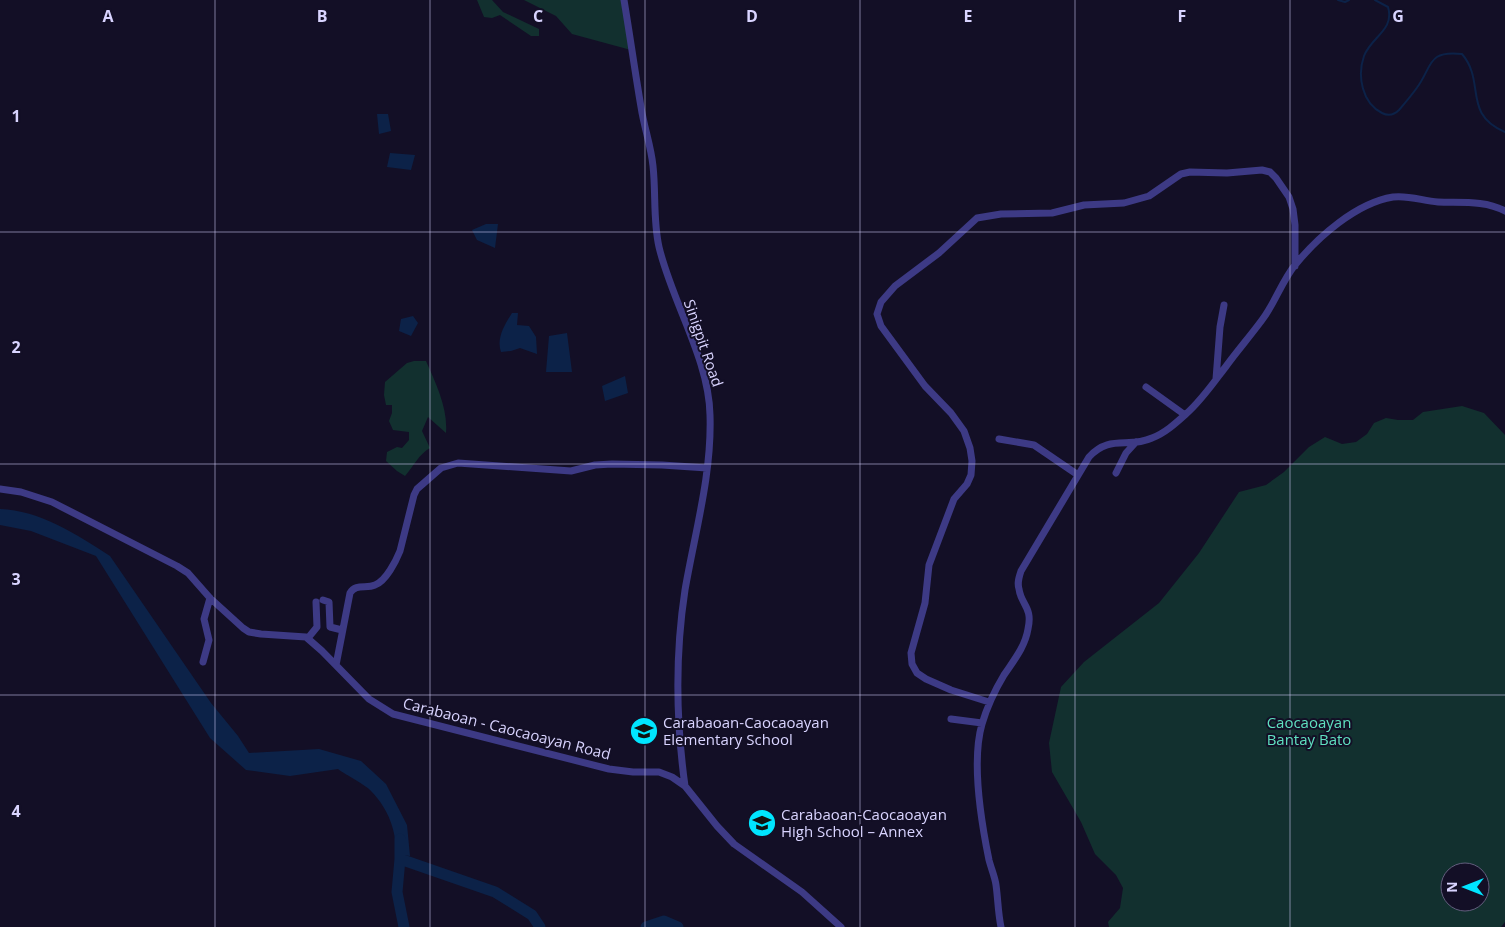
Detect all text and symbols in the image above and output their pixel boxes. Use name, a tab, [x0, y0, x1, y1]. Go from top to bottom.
text: A	[102, 5, 114, 27]
text: B	[317, 5, 327, 27]
text: C	[533, 5, 543, 27]
text: D	[746, 5, 758, 27]
text: E	[964, 5, 973, 27]
text: F	[1178, 5, 1186, 27]
text: G	[1392, 5, 1404, 27]
text: 1	[11, 105, 21, 127]
street label: Sinigpit Road	[680, 297, 728, 389]
text: 2	[11, 336, 21, 358]
text: 3	[11, 568, 21, 590]
street label: Carabaoan - Caocaoayan Road	[401, 692, 613, 764]
place label: Carabaoan-Caocaoayan Elementary School	[663, 712, 829, 749]
park label: Caocaoayan Bantay Bato	[1267, 712, 1351, 749]
school or university icon: Carabaoan-Caocaoayan Elementary School	[629, 716, 659, 746]
text: 4	[11, 800, 21, 822]
place label: Carabaoan-Caocaoayan High School – Annex	[781, 804, 947, 841]
school or university icon: Carabaoan-Caocaoayan High School – Annex	[747, 808, 777, 838]
north arrow	[1440, 862, 1490, 912]
text: N	[1442, 881, 1461, 893]

